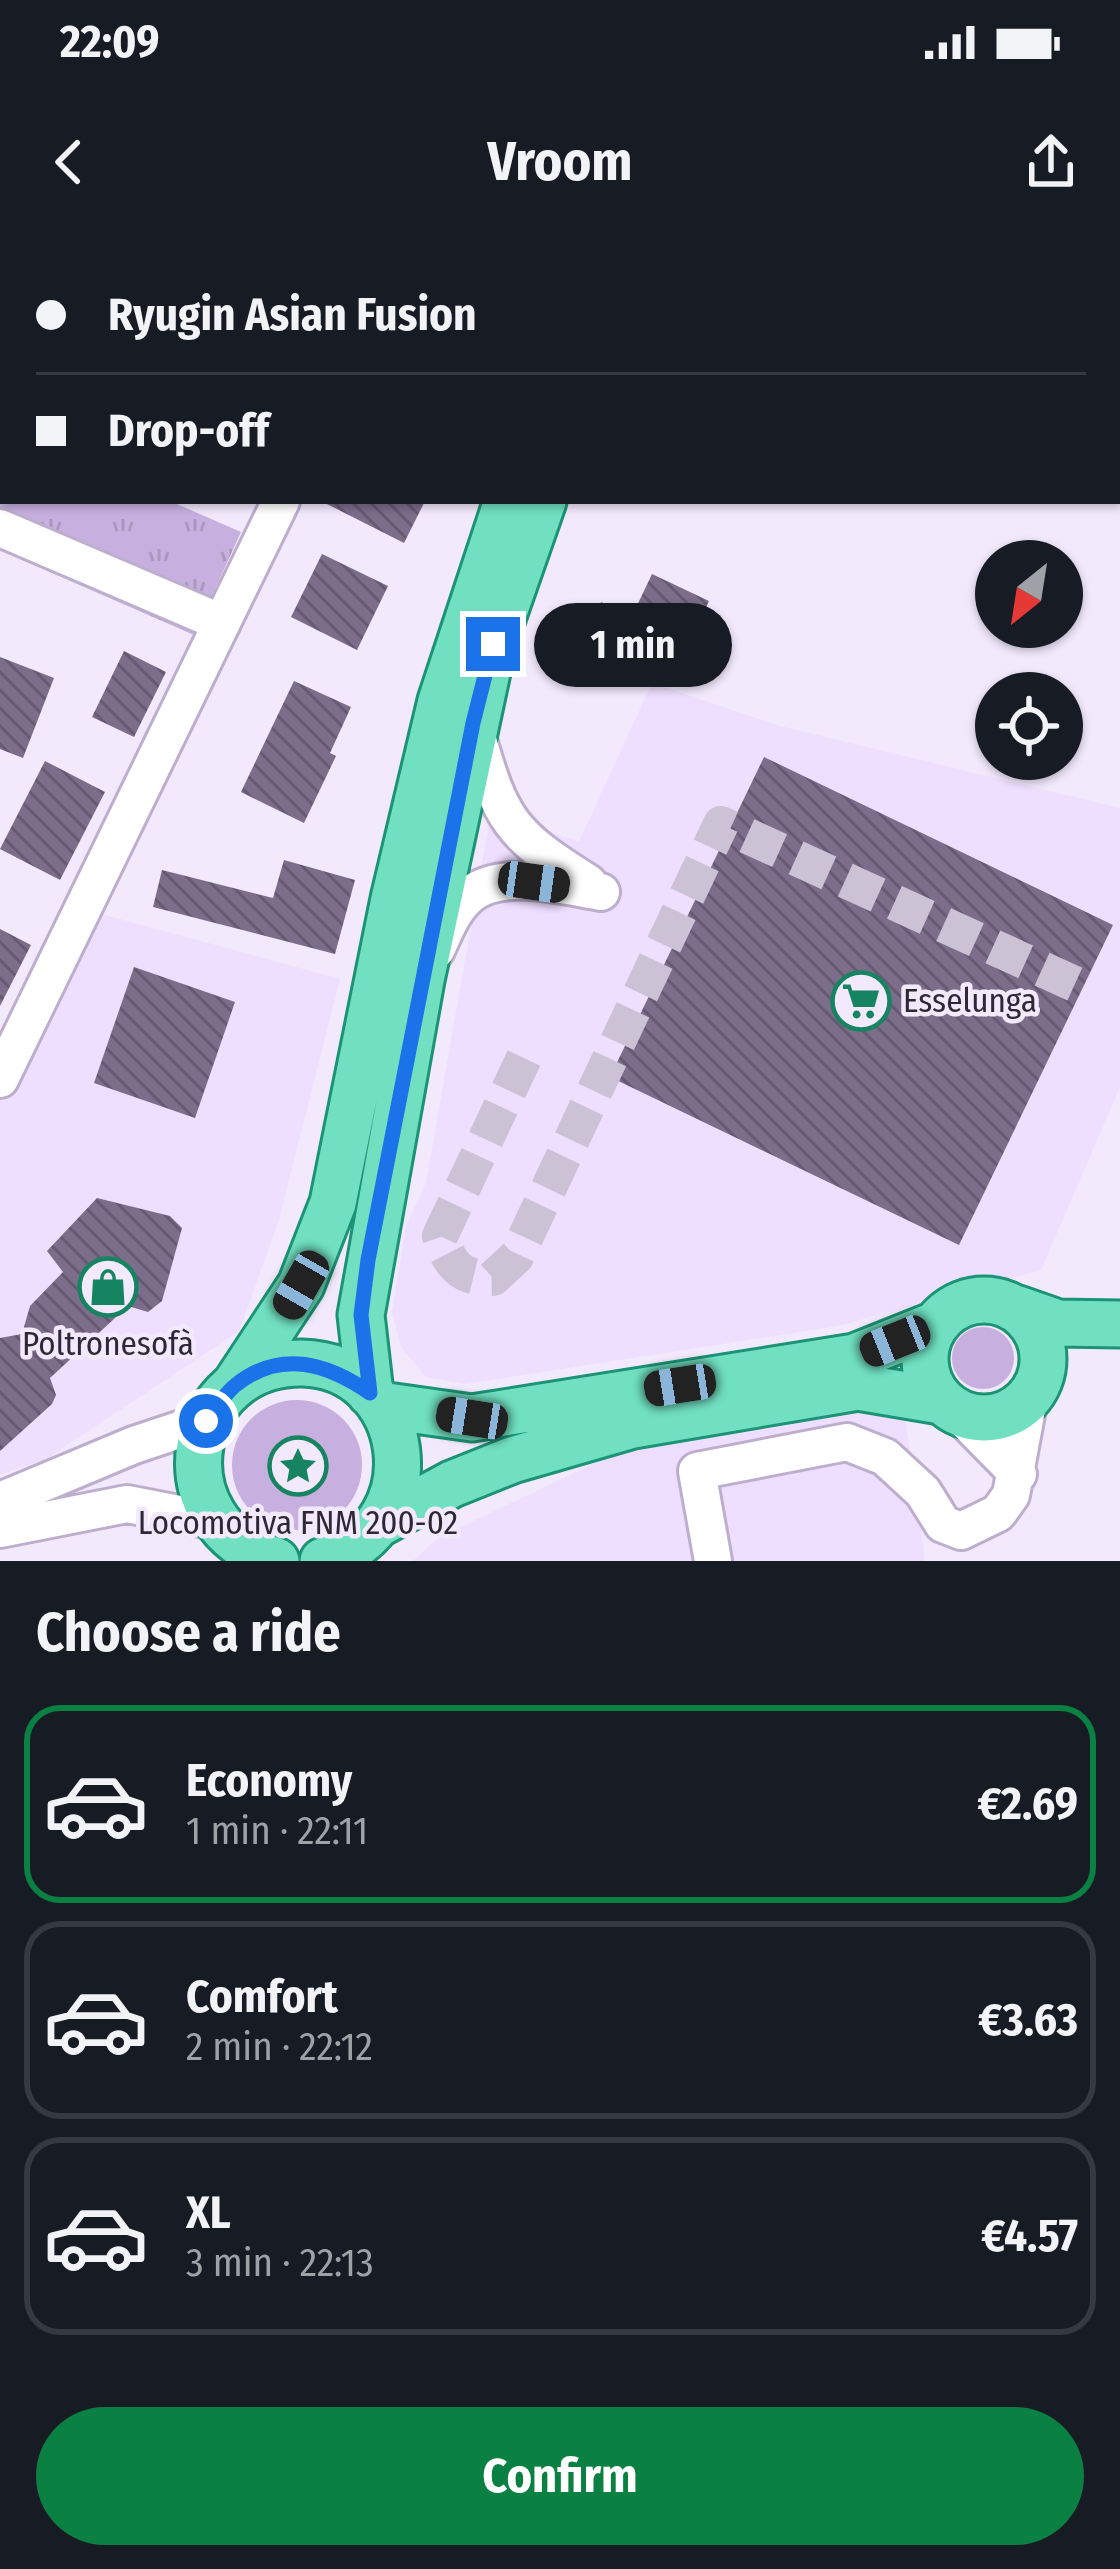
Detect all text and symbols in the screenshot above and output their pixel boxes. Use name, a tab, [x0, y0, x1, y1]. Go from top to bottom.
text: 22:09	[60, 15, 159, 69]
icon: back	[36, 129, 102, 195]
icon: share	[1018, 129, 1084, 195]
text: Vroom	[488, 130, 632, 194]
text: Ryugin Asian Fusion	[108, 288, 477, 342]
text: Drop-off	[108, 404, 269, 458]
north arrow	[975, 540, 1083, 648]
map controls	[975, 540, 1083, 780]
callout: 1 min	[535, 602, 733, 686]
route end	[466, 617, 520, 671]
text: 1 min	[591, 622, 675, 668]
button: locate	[975, 672, 1083, 780]
car	[496, 859, 572, 905]
supermarket icon: Esselunga	[830, 970, 892, 1032]
place label: Esselunga	[903, 981, 1037, 1021]
car	[267, 1245, 335, 1325]
shop icon: Poltronesofà	[77, 1256, 139, 1318]
car	[855, 1311, 935, 1371]
place label: Poltronesofà	[22, 1324, 194, 1364]
car	[642, 1362, 718, 1408]
route start	[179, 1394, 233, 1448]
car	[434, 1395, 510, 1441]
place icon: Locomotiva FNM 200-02	[267, 1435, 329, 1497]
place label: Locomotiva FNM 200-02	[138, 1503, 458, 1543]
text: Choose a ride	[36, 1601, 341, 1665]
icon: car	[42, 1750, 150, 1858]
text: Economy	[186, 1754, 352, 1808]
text: €2.69	[977, 1777, 1078, 1831]
text: 1 min · 22:11	[186, 1808, 368, 1854]
icon: car	[42, 1966, 150, 2074]
text: Comfort	[186, 1970, 338, 2024]
text: €3.63	[978, 1993, 1078, 2047]
text: 2 min · 22:12	[186, 2024, 373, 2070]
icon: car	[42, 2182, 150, 2290]
text: XL	[186, 2186, 231, 2240]
text: €4.57	[981, 2209, 1078, 2263]
text: 3 min · 22:13	[186, 2240, 374, 2286]
button: Confirm	[36, 2407, 1084, 2545]

